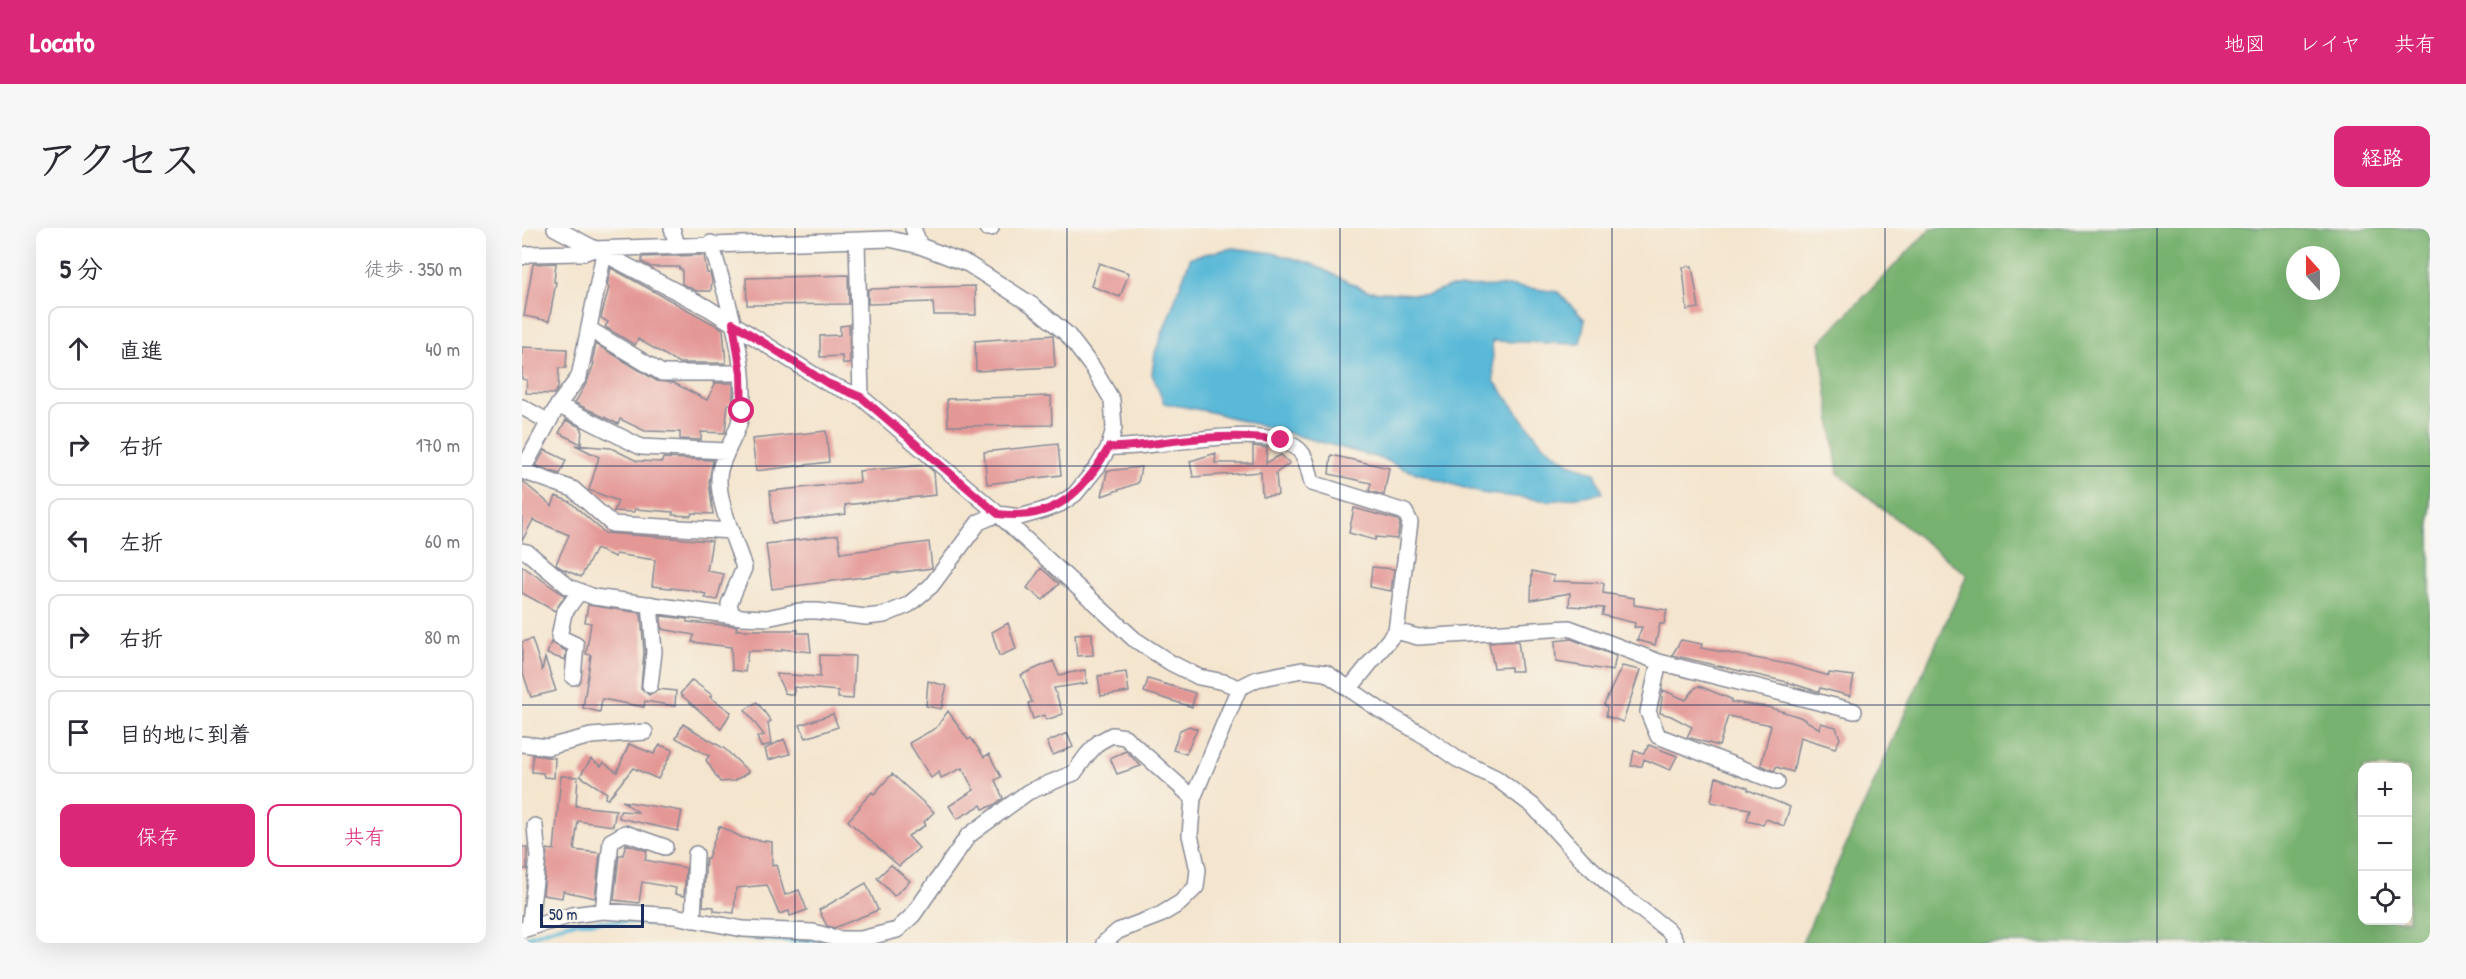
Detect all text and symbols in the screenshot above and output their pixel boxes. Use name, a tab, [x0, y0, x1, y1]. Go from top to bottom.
text: Locato	[30, 23, 94, 61]
text: 地図	[2224, 29, 2266, 58]
text: レイヤ	[2299, 29, 2361, 58]
text: 共有	[2394, 29, 2436, 58]
button: 経路	[2334, 126, 2430, 187]
text: アクセス	[36, 130, 201, 187]
north arrow	[2286, 246, 2340, 300]
text: 5 分	[60, 251, 103, 286]
text: 徒歩 · 350 m	[364, 255, 462, 282]
icon: ahead	[62, 332, 95, 365]
text: 直進	[119, 335, 163, 365]
text: 40 m	[425, 335, 460, 362]
route start	[728, 397, 754, 423]
route end	[1267, 426, 1293, 452]
icon: right	[62, 428, 95, 461]
text: 右折	[119, 431, 163, 461]
text: 170 m	[416, 431, 460, 458]
icon: left	[62, 524, 95, 557]
text: 左折	[119, 527, 163, 557]
text: 60 m	[425, 527, 460, 554]
icon: right	[62, 620, 95, 653]
text: 右折	[119, 623, 163, 653]
text: 80 m	[424, 623, 460, 650]
icon: arrive	[62, 716, 95, 749]
text: 目的地に到着	[119, 719, 251, 749]
map controls	[2358, 763, 2412, 925]
button: +	[2358, 763, 2412, 817]
button: 保存	[60, 804, 255, 867]
button: 共有	[267, 804, 462, 867]
button: −	[2358, 817, 2412, 871]
button: locate	[2358, 871, 2412, 925]
scale bar	[540, 901, 644, 928]
text: 50 m	[549, 903, 578, 925]

